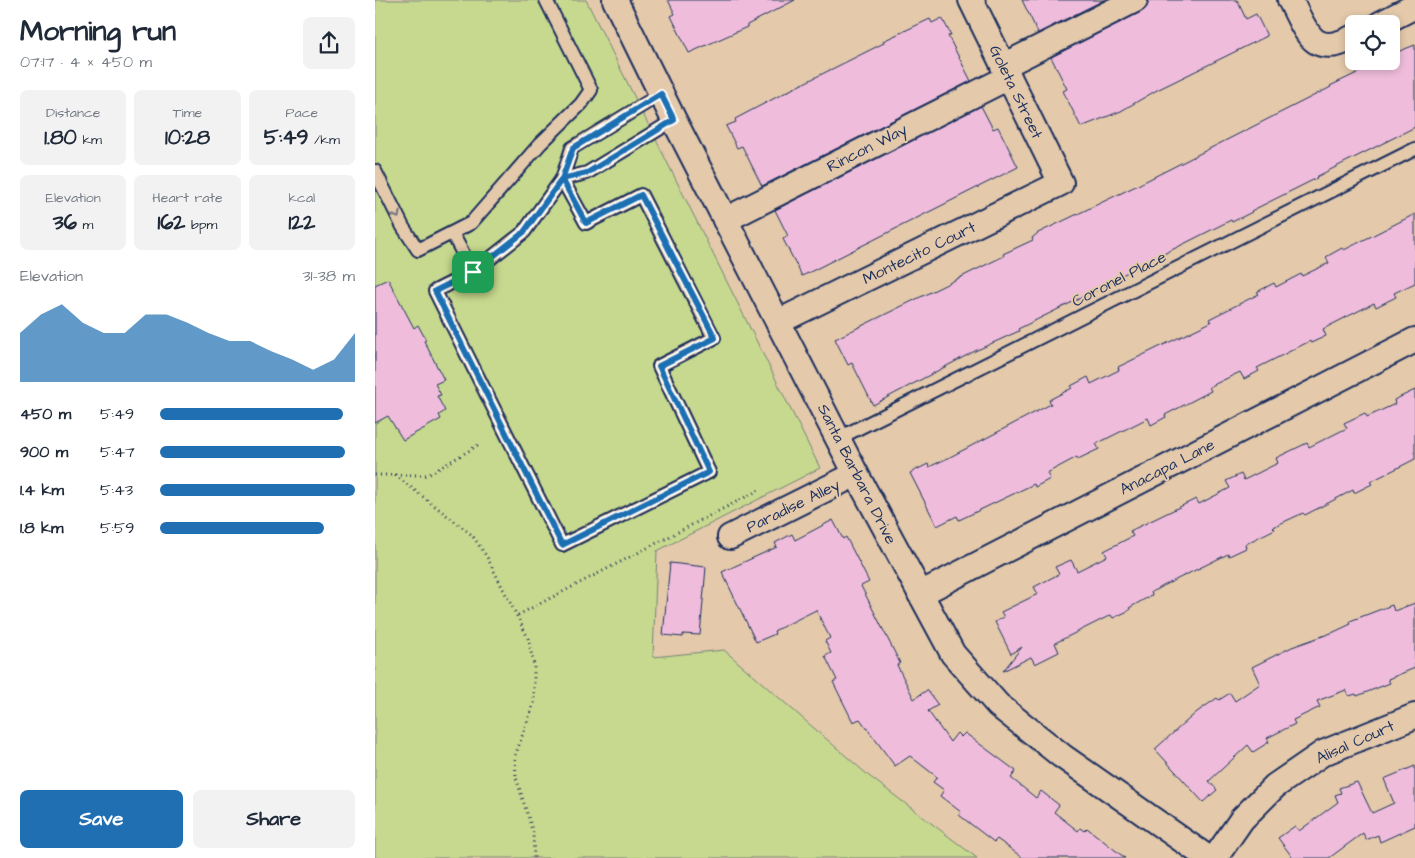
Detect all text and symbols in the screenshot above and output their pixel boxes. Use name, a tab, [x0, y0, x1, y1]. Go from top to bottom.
text: Morning run	[20, 12, 176, 51]
map controls	[1345, 15, 1400, 70]
button: locate	[1345, 15, 1400, 70]
button: share	[303, 17, 355, 69]
street label: Goleta Street	[984, 42, 1048, 143]
text: 07:17 · 4 × 450 m	[20, 51, 152, 73]
text: Distance	[46, 103, 100, 123]
text: Time	[173, 103, 202, 123]
text: Pace	[286, 103, 318, 123]
street label: Rincon Way	[823, 118, 912, 179]
text: 1.80	[44, 123, 77, 152]
text: 10:28	[165, 123, 210, 152]
text: 5:49	[264, 123, 308, 152]
text: km	[77, 130, 102, 150]
text: /km	[308, 130, 340, 150]
text: Elevation	[46, 188, 101, 208]
text: Heart rate	[152, 188, 223, 208]
text: kcal	[288, 188, 315, 208]
text: 36	[53, 208, 77, 237]
text: 162	[157, 208, 185, 237]
text: 122	[288, 208, 315, 237]
one-way arrow	[391, 210, 401, 219]
text: m	[77, 215, 93, 235]
text: bpm	[185, 215, 218, 235]
street label: Montecito Court	[859, 216, 980, 290]
street label: Coronel Place	[1068, 246, 1170, 312]
pin	[452, 251, 494, 293]
icon: arrive	[459, 258, 487, 286]
text: Elevation	[20, 265, 83, 287]
text: 31–38 m	[302, 265, 355, 287]
street label: Santa Barbara Drive	[812, 400, 902, 548]
text: 450 m	[20, 403, 71, 425]
text: 5:49	[100, 403, 134, 425]
street label: Anacapa Lane	[1116, 433, 1219, 500]
text: 900 m	[20, 441, 68, 463]
text: 5:47	[100, 441, 135, 463]
street label: Paradise Alley	[742, 474, 844, 539]
text: 1.4 km	[20, 479, 64, 501]
text: 5:43	[100, 479, 133, 501]
text: 1.8 km	[20, 517, 63, 539]
text: 5:59	[100, 517, 134, 539]
street label: Alisal Court	[1312, 715, 1398, 769]
button: Save	[20, 790, 183, 848]
button: Share	[193, 790, 355, 848]

